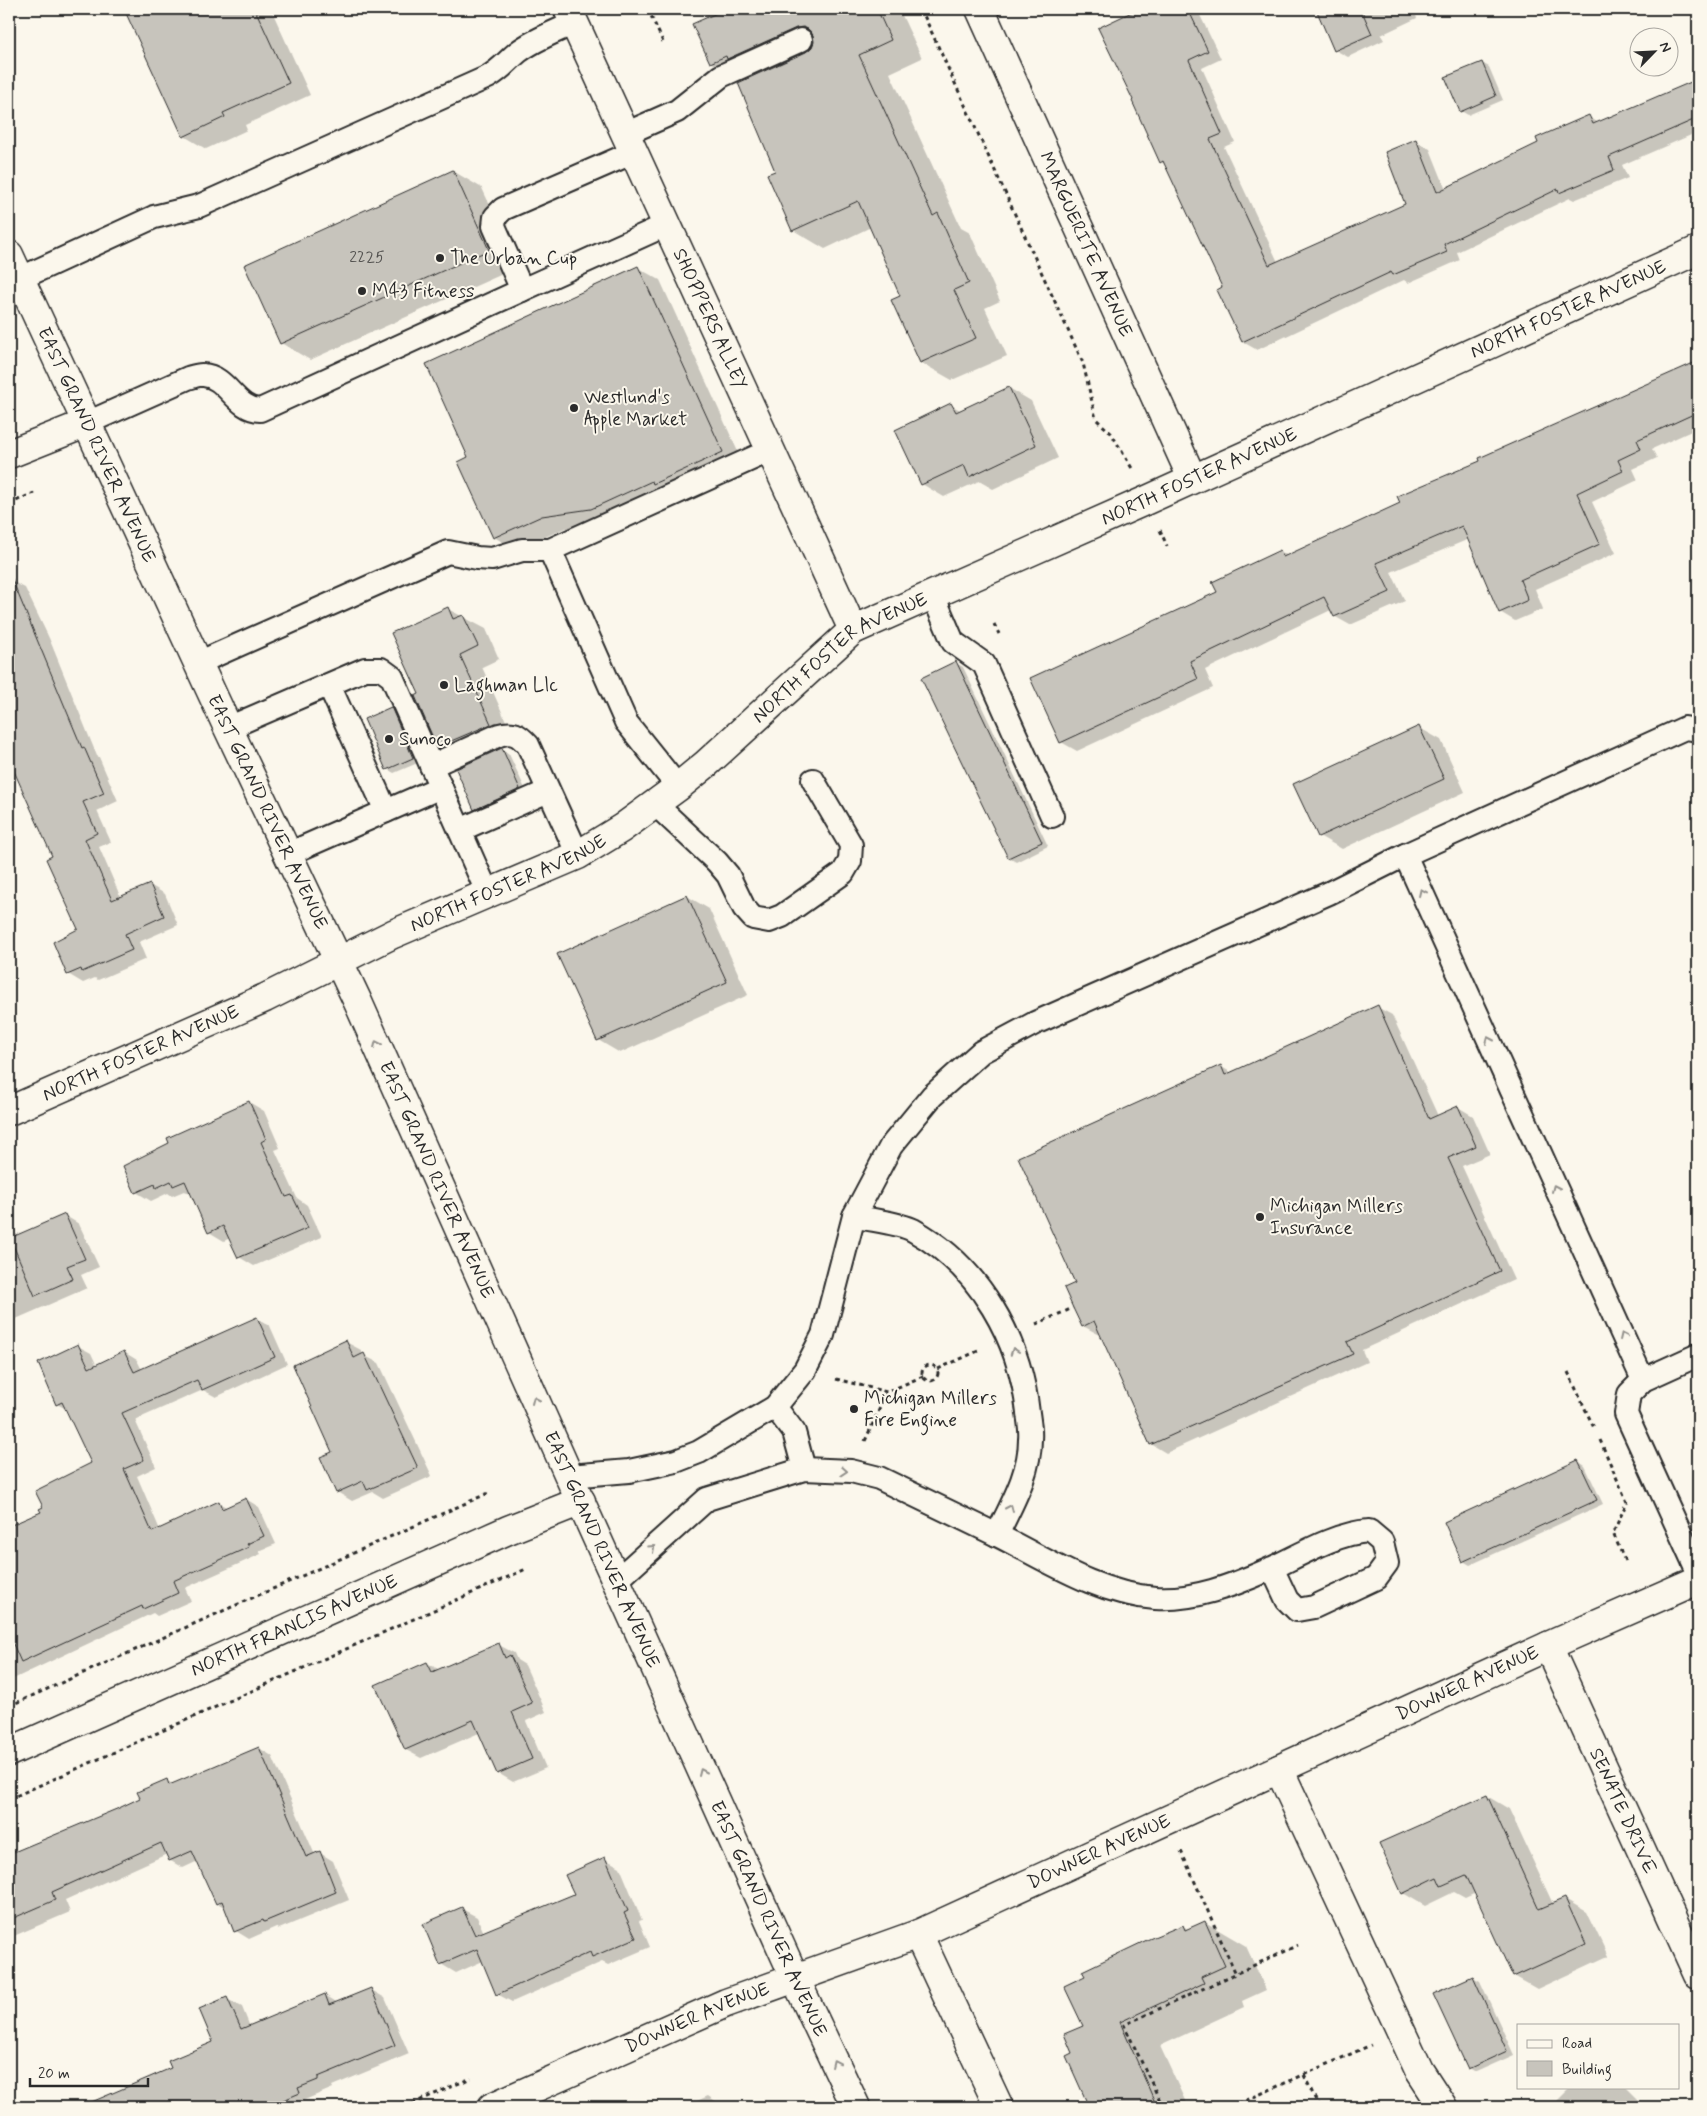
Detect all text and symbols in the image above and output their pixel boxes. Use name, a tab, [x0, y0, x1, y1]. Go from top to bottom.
north arrow	[1630, 28, 1680, 78]
text: N	[1655, 39, 1675, 55]
street label: MARGUERITE AVENUE	[1034, 148, 1139, 341]
street label: SHOPPERS ALLEY	[667, 244, 754, 394]
place label: The Urban Cup	[450, 246, 577, 271]
house number: 2225	[349, 247, 385, 268]
marker: The Urban Cup	[434, 252, 446, 264]
street label: NORTH FOSTER AVENUE	[1466, 254, 1670, 364]
place label: M43 Fitness	[372, 279, 475, 304]
marker: M43 Fitness	[356, 285, 368, 297]
street label: EAST GRAND RIVER AVENUE	[32, 323, 162, 566]
place label: Westlund's Apple Market	[584, 385, 687, 434]
marker: Westlund's Apple Market	[568, 402, 580, 414]
street label: NORTH FOSTER AVENUE	[1097, 421, 1301, 531]
street label: NORTH FOSTER AVENUE	[747, 586, 931, 728]
place label: Laghman Llc	[454, 673, 558, 701]
marker: Laghman Llc	[438, 679, 450, 691]
street label: EAST GRAND RIVER AVENUE	[202, 690, 334, 933]
place label: Sunoco	[399, 727, 451, 752]
marker: Sunoco	[383, 733, 395, 745]
street label: NORTH FOSTER AVENUE	[406, 828, 611, 938]
one-way arrow	[1418, 888, 1428, 897]
street label: NORTH FOSTER AVENUE	[39, 999, 243, 1107]
one-way arrow	[1484, 1036, 1495, 1045]
one-way arrow	[372, 1040, 383, 1049]
street label: EAST GRAND RIVER AVENUE	[373, 1057, 501, 1302]
one-way arrow	[1551, 1184, 1562, 1193]
place label: Michigan Millers Insurance	[1270, 1194, 1404, 1241]
marker: Michigan Millers Insurance	[1254, 1211, 1266, 1223]
one-way arrow	[1618, 1332, 1629, 1341]
one-way arrow	[1010, 1347, 1020, 1356]
place label: Michigan Millers Fire Engine	[864, 1386, 998, 1436]
one-way arrow	[531, 1396, 542, 1405]
marker: Michigan Millers Fire Engine	[848, 1403, 860, 1415]
street label: EAST GRAND RIVER AVENUE	[538, 1427, 666, 1672]
one-way arrow	[840, 1466, 848, 1477]
one-way arrow	[1003, 1504, 1014, 1513]
one-way arrow	[647, 1545, 656, 1554]
street label: NORTH FRANCIS AVENUE	[187, 1568, 401, 1682]
street label: DOWNER AVENUE	[1392, 1639, 1543, 1726]
street label: SENATE DRIVE	[1584, 1744, 1663, 1878]
one-way arrow	[698, 1768, 709, 1777]
street label: EAST GRAND RIVER AVENUE	[704, 1797, 833, 2041]
street label: DOWNER AVENUE	[1023, 1808, 1174, 1895]
street label: DOWNER AVENUE	[621, 1976, 773, 2059]
legend	[1517, 2024, 1680, 2088]
text: Road	[1562, 2034, 1592, 2054]
scale bar	[30, 2056, 148, 2088]
one-way arrow	[831, 2059, 841, 2068]
text: Building	[1562, 2060, 1612, 2081]
text: 20 m	[38, 2064, 70, 2084]

